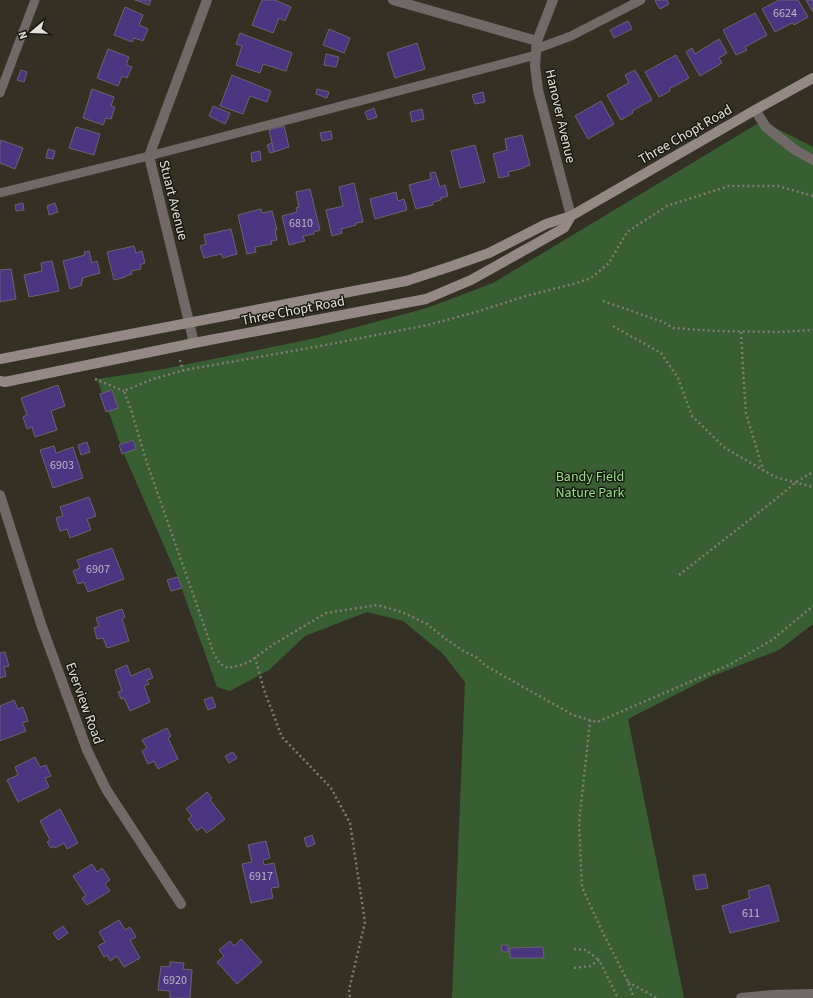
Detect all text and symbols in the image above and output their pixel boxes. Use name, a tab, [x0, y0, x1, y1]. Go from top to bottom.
house number: 6624	[773, 5, 797, 22]
north arrow	[12, 12, 52, 52]
text: N	[15, 29, 31, 41]
street label: Hanover Avenue	[540, 67, 581, 165]
street label: Three Chopt Road	[635, 100, 736, 170]
street label: Stuart Avenue	[153, 158, 193, 243]
house number: 6810	[289, 215, 313, 232]
street label: Three Chopt Road	[240, 291, 347, 331]
house number: 6903	[50, 457, 74, 474]
park label: Bandy Field Nature Park	[556, 467, 625, 503]
house number: 6907	[86, 561, 110, 578]
street label: Everview Road	[60, 660, 108, 747]
house number: 6917	[249, 868, 273, 885]
house number: 611	[742, 905, 760, 922]
house number: 6920	[163, 972, 187, 989]

